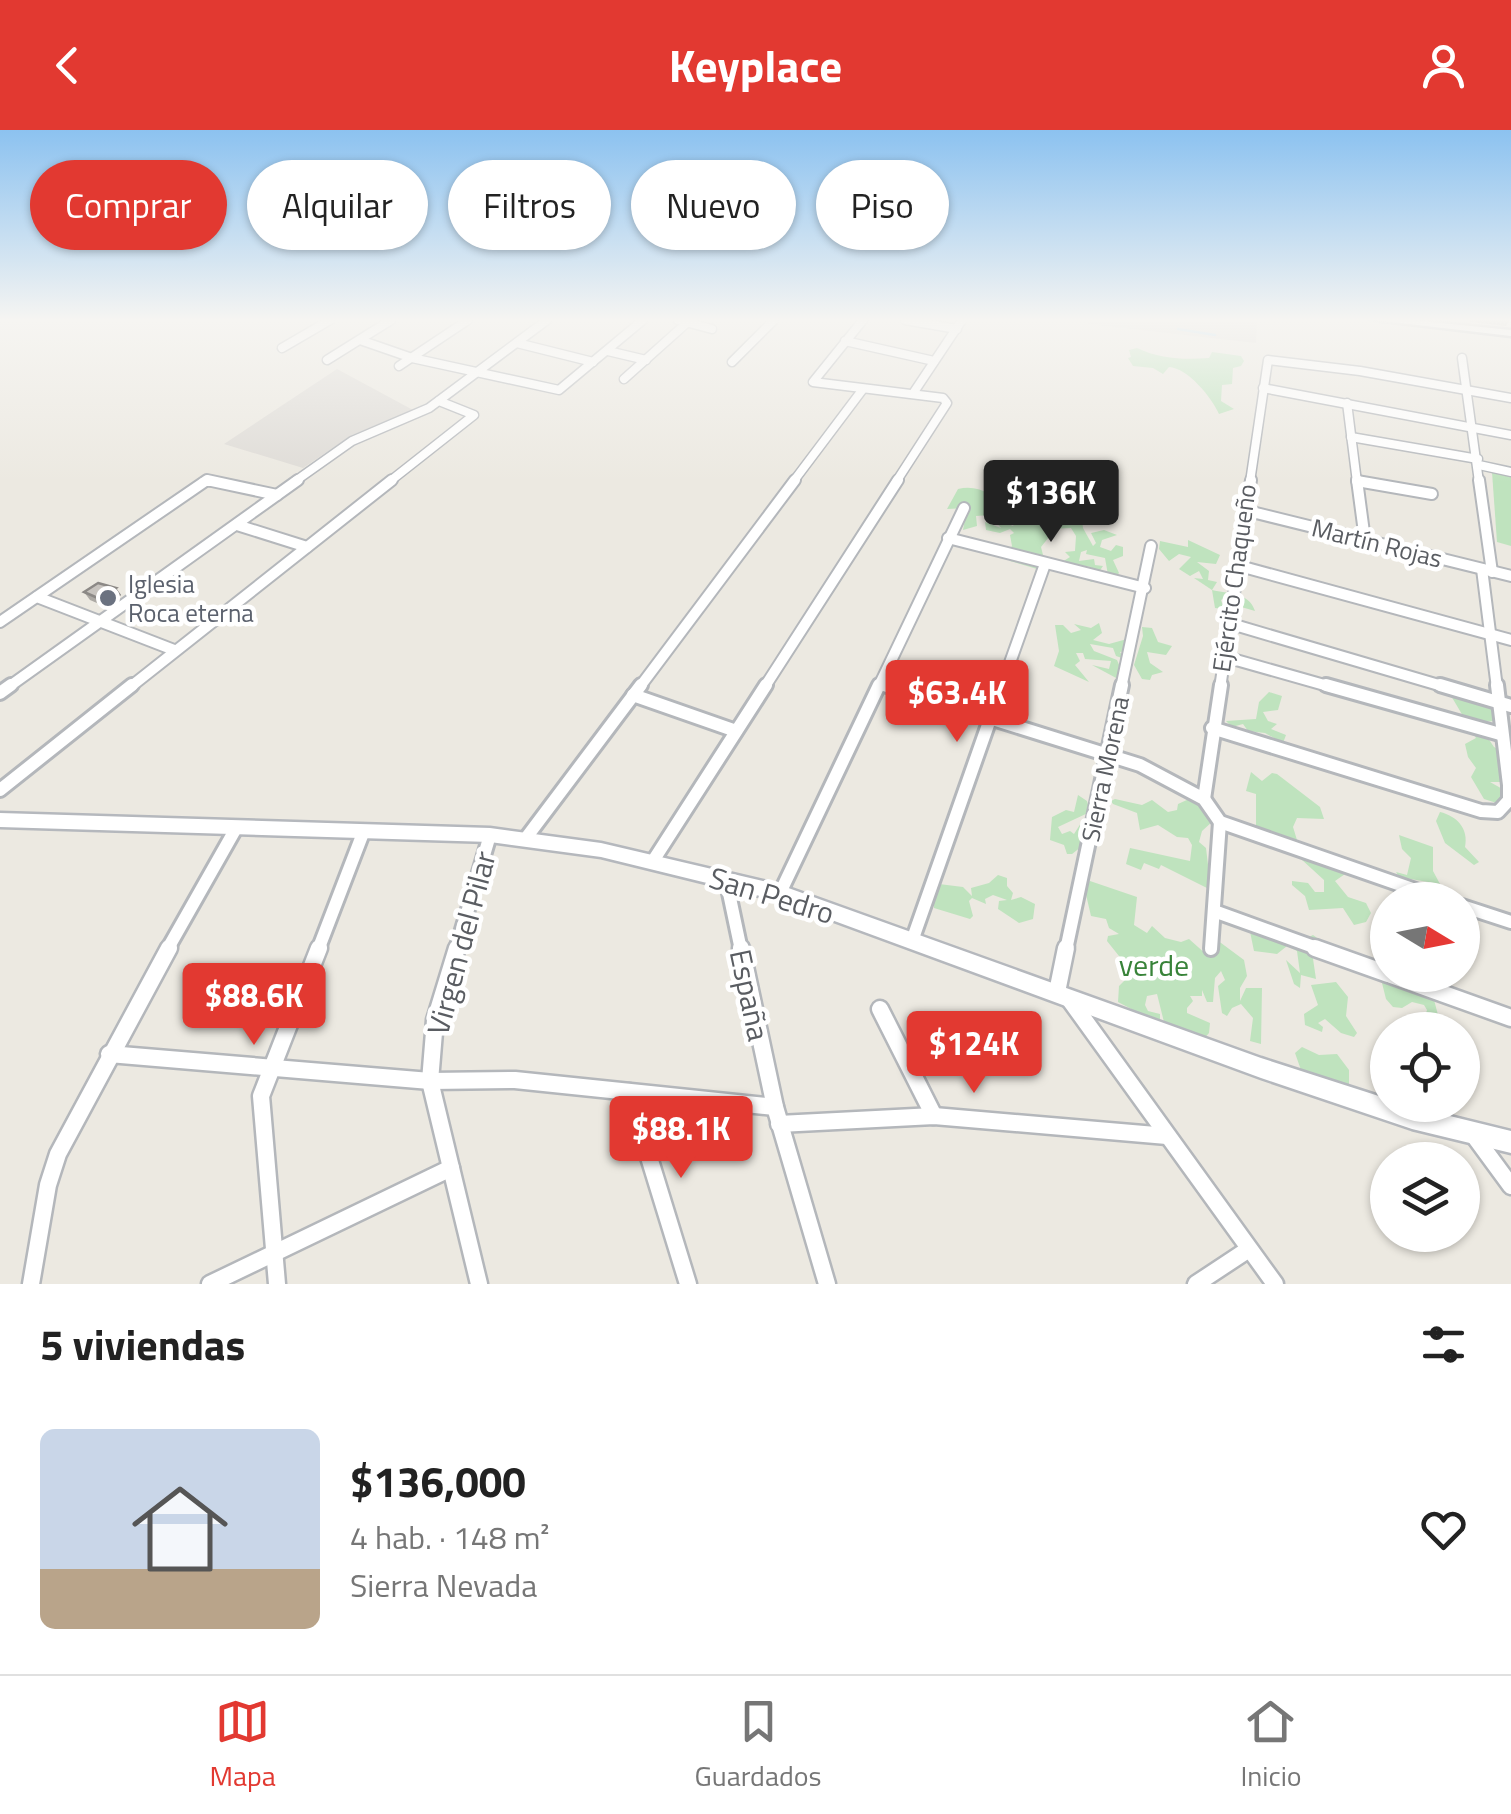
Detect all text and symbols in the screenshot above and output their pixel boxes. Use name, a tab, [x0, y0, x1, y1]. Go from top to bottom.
text: Keyplace	[669, 31, 842, 99]
icon: back	[40, 38, 95, 93]
icon: person	[1416, 38, 1471, 93]
chip: Comprar	[30, 160, 227, 250]
chip: Alquilar	[247, 160, 428, 250]
chip: Filtros	[448, 160, 611, 250]
chip: Nuevo	[631, 160, 796, 250]
chip: Piso	[816, 160, 949, 250]
pin: $136K	[981, 460, 1121, 545]
text: $136K	[1006, 468, 1096, 516]
street label: Ejército Chaqueño	[1202, 482, 1266, 674]
street label: Martín Rojas	[1308, 508, 1446, 578]
place label: Iglesia Roca eterna	[128, 565, 254, 632]
marker: Iglesia Roca eterna	[97, 587, 119, 609]
pin: $63.4K	[876, 660, 1038, 745]
text: $63.4K	[908, 668, 1006, 716]
street label: Sierra Morena	[1071, 692, 1139, 845]
street label: Virgen del Pilar	[414, 846, 508, 1040]
street label: San Pedro	[704, 854, 840, 936]
north arrow	[1370, 882, 1480, 992]
map controls	[1370, 882, 1480, 1252]
park label: verde	[1119, 942, 1189, 988]
street label: España	[718, 945, 782, 1045]
pin: $88.6K	[173, 963, 335, 1048]
text: $88.6K	[205, 971, 303, 1019]
pin: $124K	[904, 1011, 1044, 1096]
button: locate	[1370, 1012, 1480, 1122]
text: $124K	[929, 1019, 1019, 1067]
pin: $88.1K	[600, 1096, 762, 1181]
text: $88.1K	[632, 1104, 730, 1152]
button: layers	[1370, 1142, 1480, 1252]
text: 5 viviendas	[40, 1312, 245, 1376]
icon: filters	[1416, 1317, 1471, 1372]
text: $136,000	[350, 1449, 526, 1513]
icon: home	[120, 1469, 240, 1589]
icon: heart	[1416, 1502, 1471, 1557]
text: 4 hab. · 148 m²	[350, 1513, 549, 1561]
text: Sierra Nevada	[350, 1561, 537, 1609]
tab: Mapa	[209, 1694, 276, 1797]
tab: Guardados	[695, 1694, 822, 1797]
tab: Inicio	[1240, 1694, 1302, 1797]

